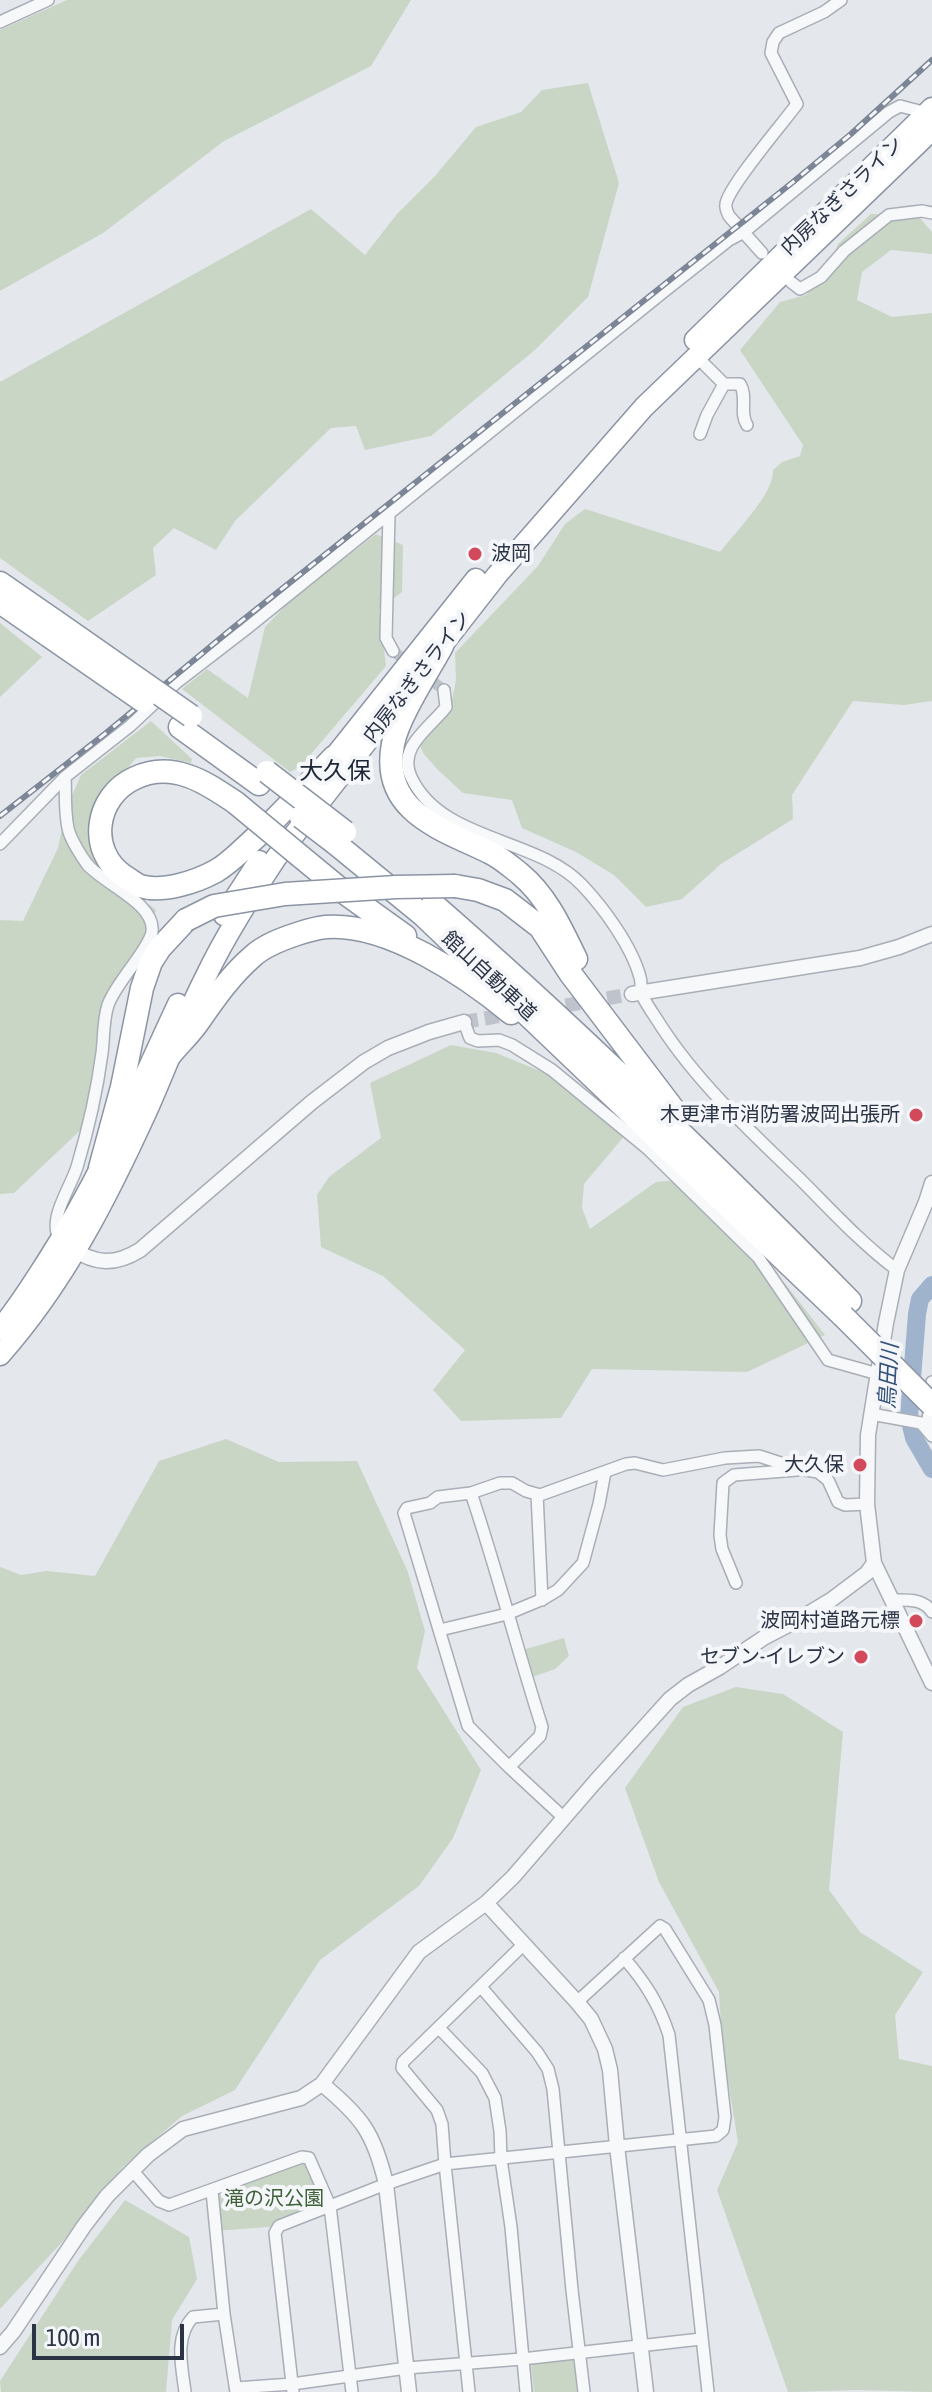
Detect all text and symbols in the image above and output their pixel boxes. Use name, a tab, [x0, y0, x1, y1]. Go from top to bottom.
street label: 内房なぎさライン	[776, 132, 908, 260]
place label: 波岡	[491, 542, 531, 566]
marker: 波岡	[466, 545, 484, 563]
street label: 内房なぎさライン	[358, 607, 476, 747]
district label: 大久保	[299, 757, 371, 785]
street label: 館山自動車道	[437, 926, 541, 1026]
place label: 木更津市消防署波岡出張所	[660, 1103, 900, 1127]
marker: 木更津市消防署波岡出張所	[907, 1106, 925, 1124]
water label: 鳥田川	[874, 1342, 904, 1410]
place label: 大久保	[784, 1453, 844, 1477]
marker: 大久保	[851, 1456, 869, 1474]
place label: 波岡村道路元標	[760, 1609, 900, 1633]
marker: 波岡村道路元標	[907, 1612, 925, 1630]
place label: セブン-イレブン	[700, 1645, 845, 1669]
marker: セブン-イレブン	[852, 1648, 870, 1666]
park label: 滝の沢公園	[224, 2187, 324, 2211]
scale bar	[36, 2308, 188, 2358]
text: 100 m	[46, 2324, 100, 2351]

